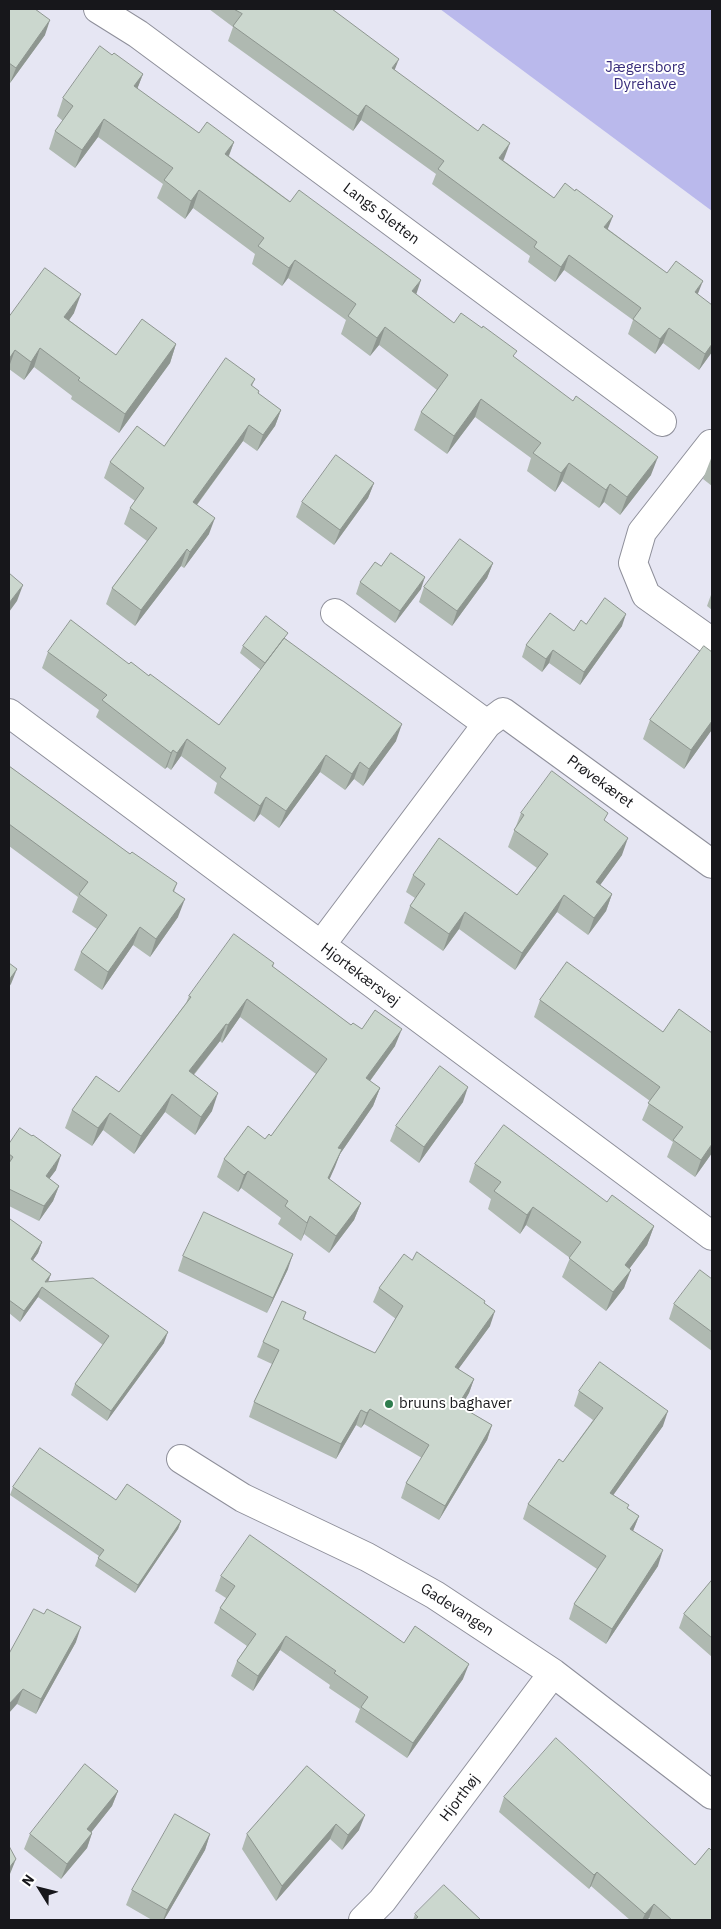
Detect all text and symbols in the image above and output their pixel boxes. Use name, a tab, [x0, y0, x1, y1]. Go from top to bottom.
park label: Jægersborg Dyrehave	[605, 59, 685, 94]
street label: Langs Sletten	[339, 179, 423, 249]
street label: Prøvekæret	[563, 752, 637, 812]
street label: Hjortekærsvej	[317, 939, 403, 1011]
place label: bruuns baghaver	[399, 1395, 512, 1413]
marker: bruuns baghaver	[383, 1398, 395, 1410]
street label: Gadevangen	[417, 1580, 497, 1640]
street label: Hjorthøj	[436, 1771, 484, 1825]
north arrow	[15, 1864, 65, 1914]
text: N	[18, 1871, 38, 1890]

